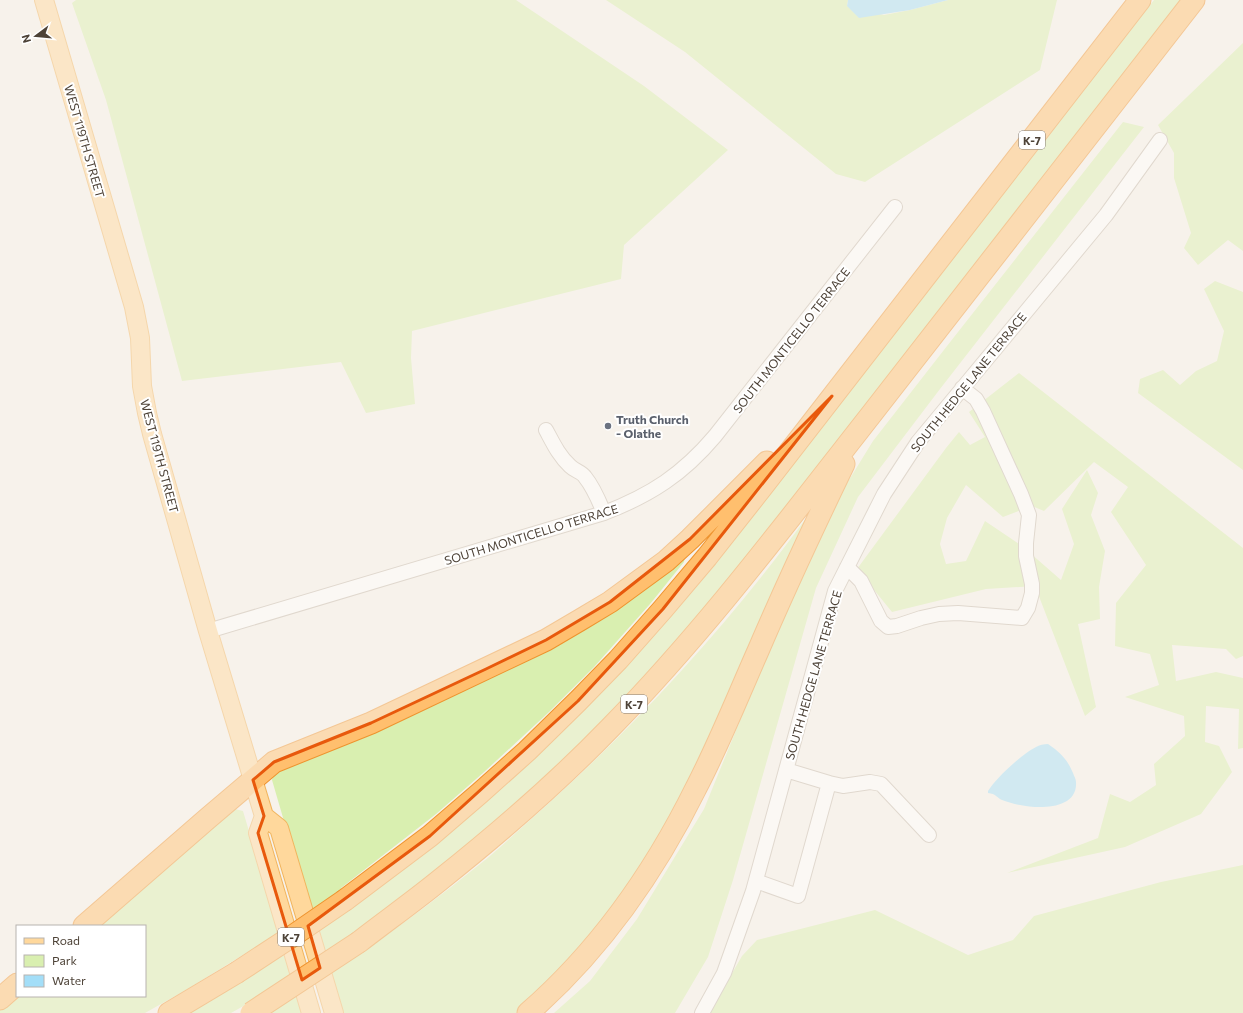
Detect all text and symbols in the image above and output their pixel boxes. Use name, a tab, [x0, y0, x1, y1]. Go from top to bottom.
north arrow	[16, 16, 56, 56]
text: N	[19, 33, 33, 45]
street label: WEST 119TH STREET	[62, 83, 108, 199]
road number: K-7	[1019, 131, 1045, 149]
street label: SOUTH MONTICELLO TERRACE	[730, 264, 852, 416]
street label: SOUTH HEDGE LANE TERRACE	[907, 309, 1029, 455]
street label: WEST 119TH STREET	[138, 398, 182, 515]
place label: Truth Church - Olathe	[616, 412, 689, 440]
marker: Truth Church - Olathe	[603, 421, 613, 431]
street label: SOUTH MONTICELLO TERRACE	[442, 501, 620, 567]
street label: SOUTH HEDGE LANE TERRACE	[782, 589, 844, 761]
road number: K-7	[621, 695, 647, 713]
legend	[16, 925, 146, 997]
road number: K-7	[278, 928, 304, 946]
text: Road	[52, 933, 80, 947]
text: Park	[52, 953, 78, 967]
text: Water	[52, 973, 86, 987]

